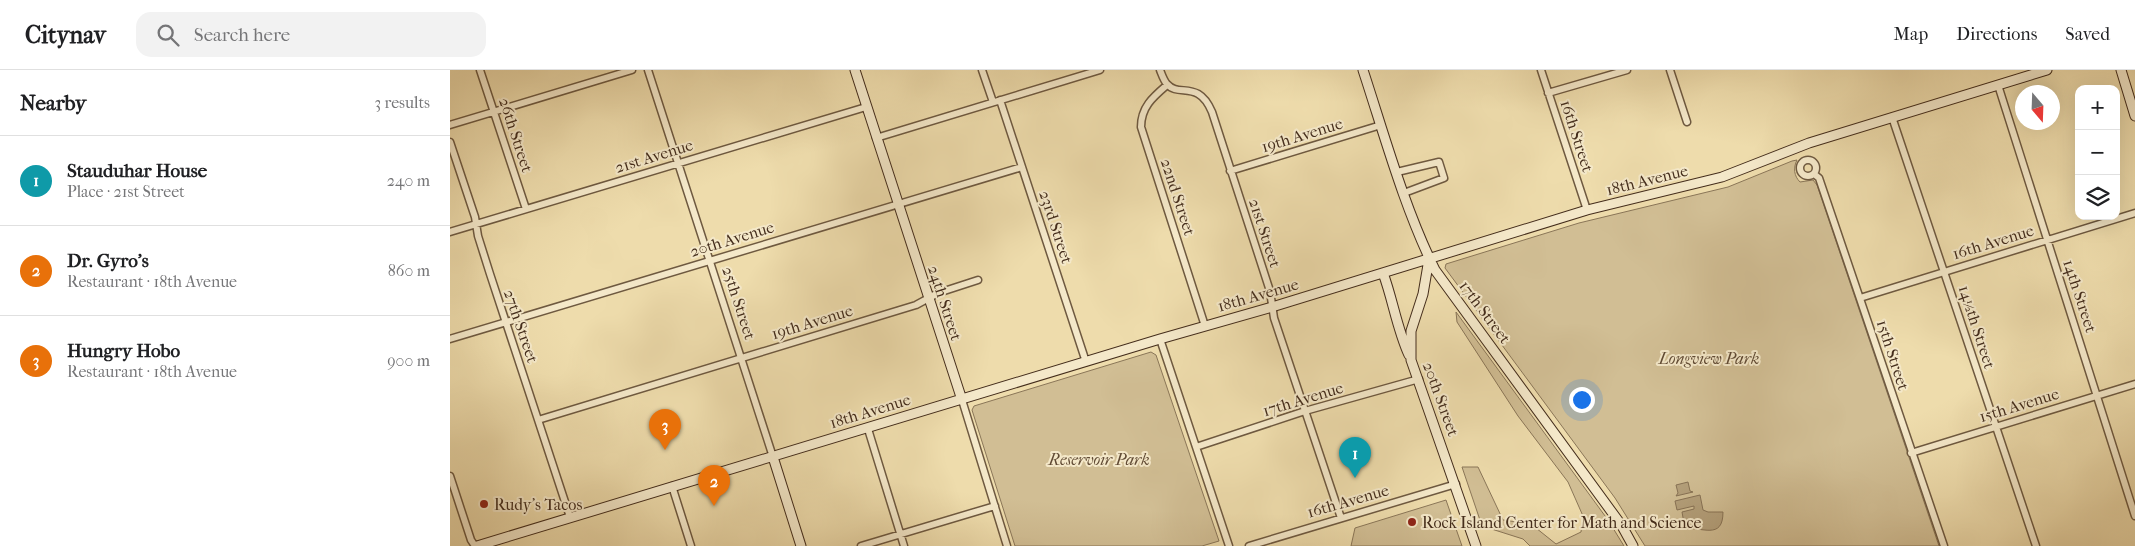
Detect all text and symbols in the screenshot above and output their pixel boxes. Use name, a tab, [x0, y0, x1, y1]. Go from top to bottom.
search box	[136, 12, 486, 57]
text: Citynav	[25, 21, 106, 49]
icon: search	[154, 21, 182, 49]
text: Search here	[194, 24, 290, 46]
text: Map	[1894, 24, 1928, 45]
text: Directions	[1956, 24, 2037, 45]
text: Saved	[2065, 24, 2110, 45]
north arrow	[2015, 85, 2060, 130]
map controls	[2075, 85, 2120, 220]
button: +	[2075, 85, 2120, 130]
text: Nearby	[20, 91, 86, 115]
text: 3 results	[374, 93, 430, 112]
street label: 26th Street	[495, 95, 537, 175]
street label: 16th Street	[1556, 98, 1598, 175]
street label: 19th Avenue	[1259, 114, 1345, 156]
button: −	[2075, 130, 2120, 175]
street label: 21st Avenue	[613, 135, 695, 177]
street label: 22nd Street	[1157, 156, 1199, 238]
text: Stauduhar House	[67, 160, 207, 182]
street label: 18th Avenue	[1604, 161, 1690, 199]
text: 1	[33, 171, 39, 190]
text: 240 m	[387, 171, 430, 190]
button: layers	[2075, 175, 2120, 220]
text: Place · 21st Street	[67, 182, 185, 201]
street label: 23rd Street	[1035, 188, 1077, 266]
street label: 21st Street	[1245, 196, 1285, 270]
street label: 20th Avenue	[688, 217, 776, 261]
street label: 16th Avenue	[1950, 221, 2036, 263]
text: Dr. Gyro's	[67, 250, 149, 272]
street label: 14th Street	[2059, 257, 2101, 335]
text: 2	[32, 261, 40, 280]
text: 860 m	[388, 261, 430, 280]
street label: 24th Street	[924, 263, 966, 343]
street label: 25th Street	[718, 264, 760, 342]
text: Restaurant · 18th Avenue	[67, 272, 237, 291]
street label: 18th Avenue	[1215, 274, 1301, 316]
street label: 17th Street	[1455, 277, 1515, 347]
street label: 14½th Street	[1955, 283, 1999, 371]
street label: 27th Street	[500, 287, 542, 365]
street label: 19th Avenue	[769, 301, 855, 343]
street label: 15th Street	[1873, 317, 1913, 393]
text: Hungry Hobo	[67, 340, 180, 362]
park label: Longview Park	[1658, 349, 1759, 368]
text: 3	[33, 351, 39, 370]
text: 900 m	[387, 351, 430, 370]
street label: 20th Street	[1419, 359, 1463, 439]
text: Restaurant · 18th Avenue	[67, 362, 237, 381]
street label: 17th Avenue	[1260, 378, 1346, 420]
street label: 15th Avenue	[1977, 384, 2061, 426]
your location	[1569, 387, 1595, 413]
street label: 18th Avenue	[827, 390, 913, 432]
pin: 3	[649, 409, 681, 450]
pin: 1	[1339, 437, 1371, 478]
park label: Reservoir Park	[1047, 450, 1150, 469]
pin: 2	[698, 465, 730, 506]
street label: 16th Avenue	[1305, 480, 1391, 522]
place label: Rudy's Tacos	[494, 495, 582, 514]
marker: Rudy's Tacos	[478, 498, 490, 510]
place label: Rock Island Center for Math and Science	[1422, 513, 1701, 532]
marker: Rock Island Center for Math and Science	[1406, 516, 1418, 528]

